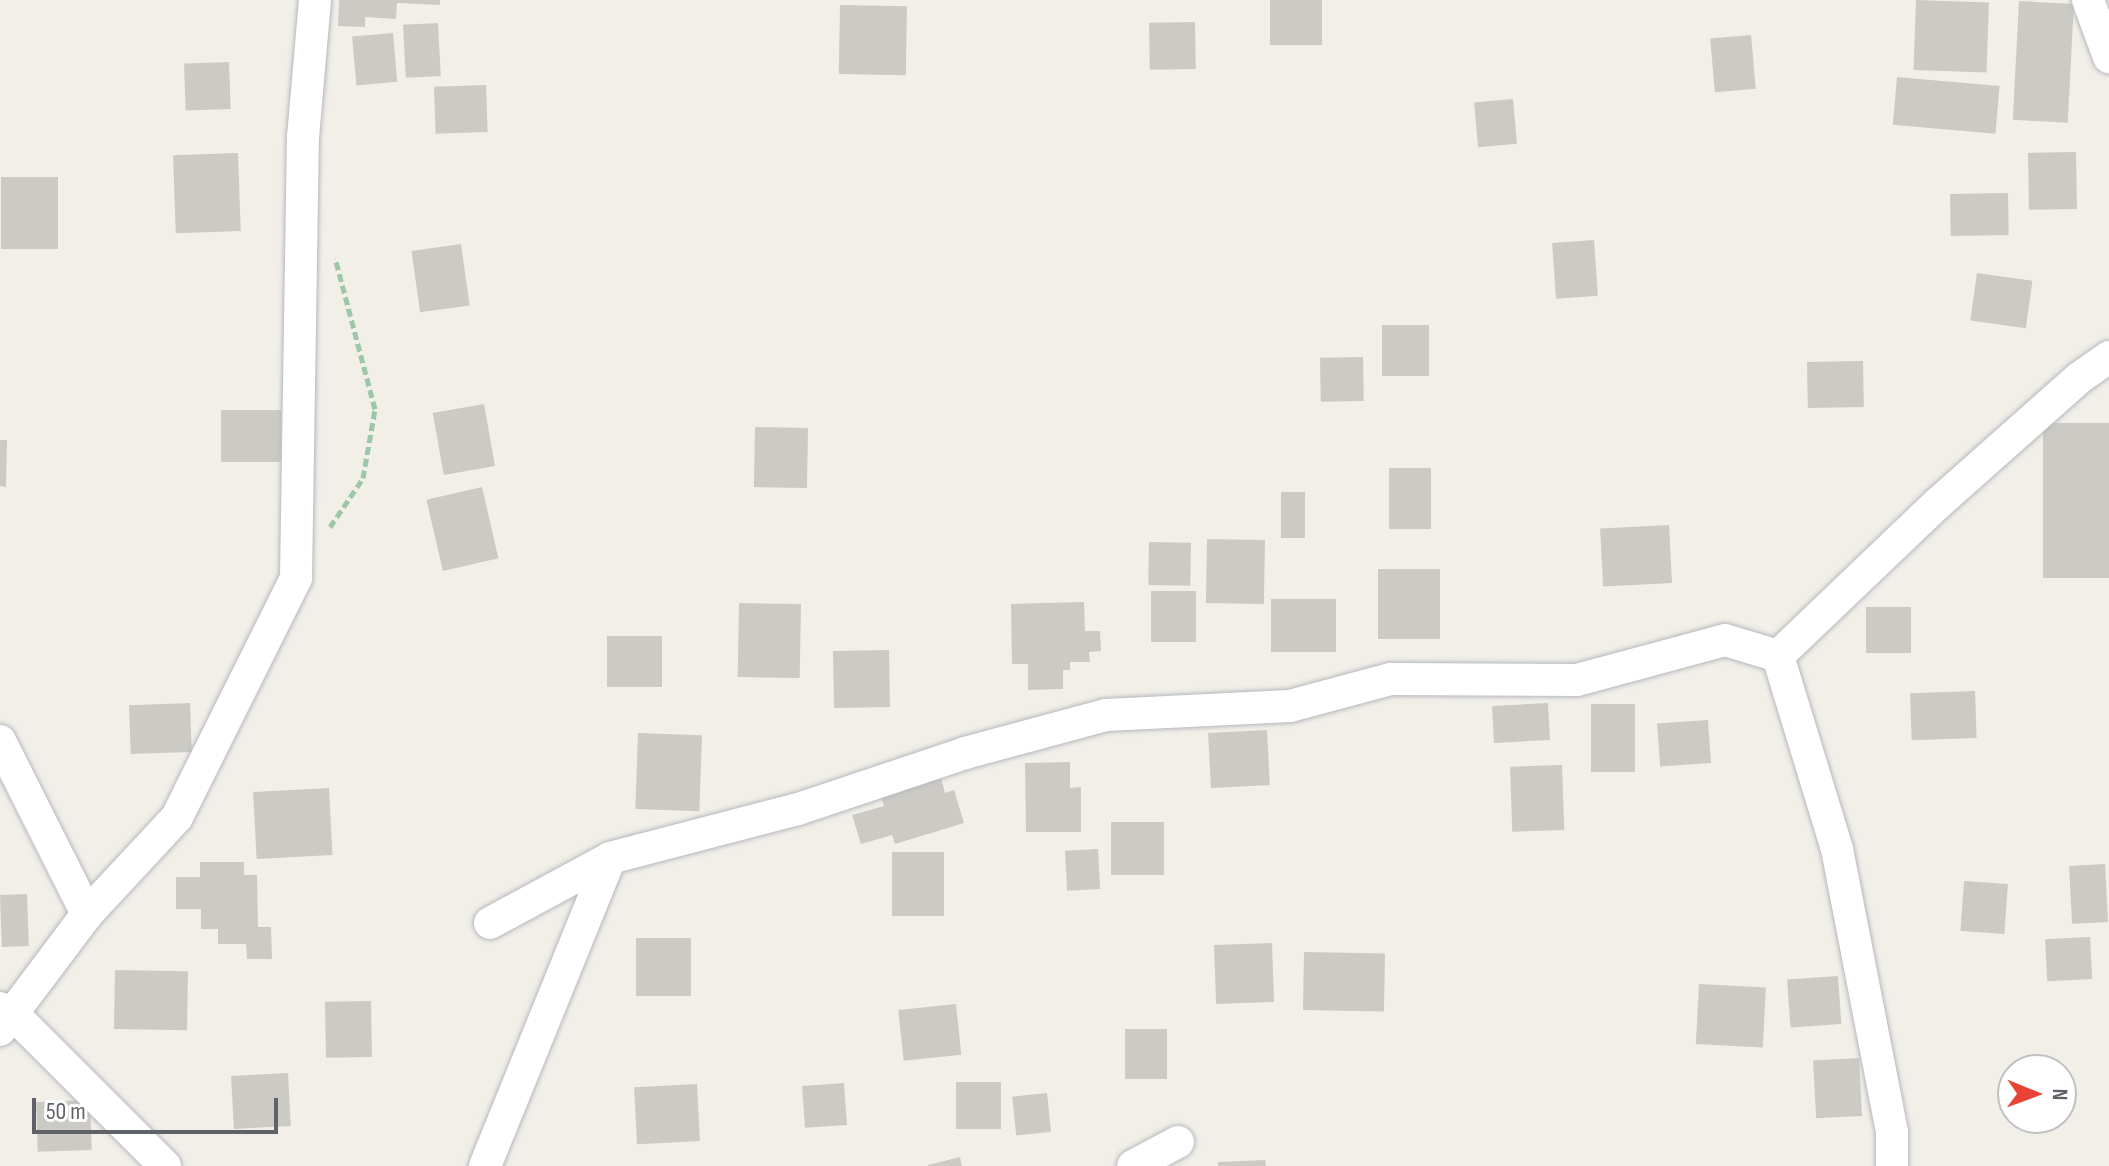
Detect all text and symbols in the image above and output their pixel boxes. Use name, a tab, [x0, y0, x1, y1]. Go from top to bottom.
north arrow	[1997, 1054, 2077, 1134]
scale bar	[36, 1082, 282, 1132]
text: N	[2046, 1088, 2073, 1101]
text: 50 m	[46, 1097, 86, 1126]

